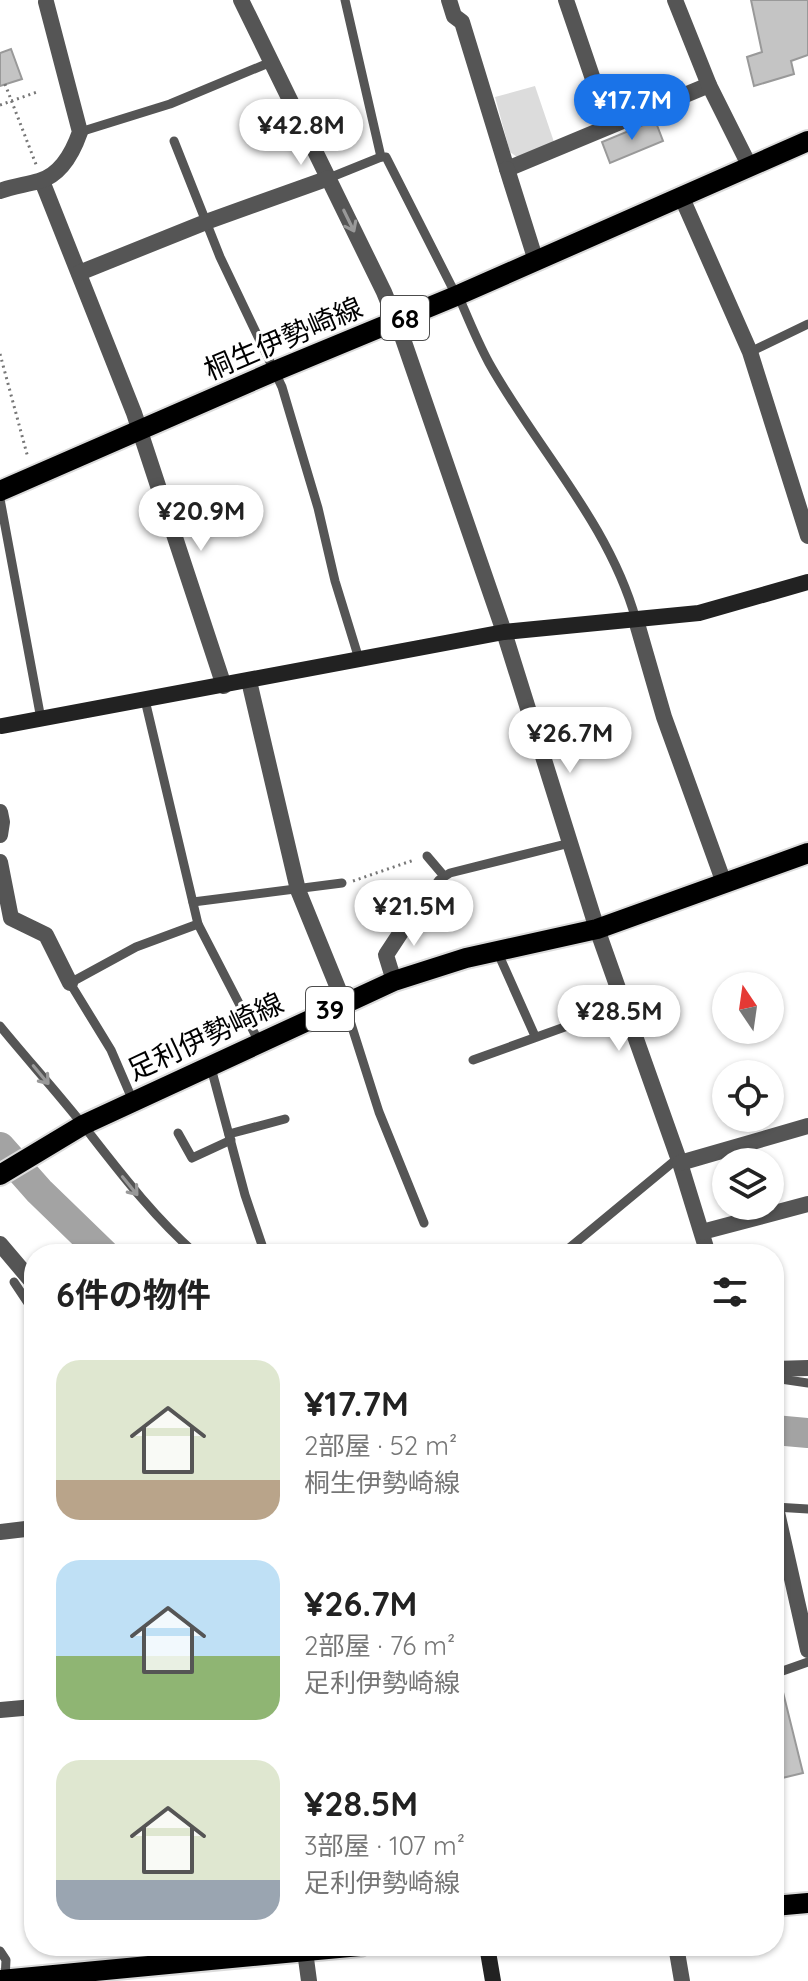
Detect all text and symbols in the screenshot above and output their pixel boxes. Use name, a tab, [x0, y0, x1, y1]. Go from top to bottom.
pin: ¥17.7M	[567, 74, 697, 142]
text: ¥17.7M	[592, 83, 672, 116]
pin: ¥42.8M	[236, 99, 366, 167]
text: ¥42.8M	[257, 108, 345, 141]
one-way arrow	[342, 208, 357, 232]
street label: 桐生伊勢崎線	[199, 289, 367, 387]
road number: 68	[381, 296, 429, 340]
pin: ¥20.9M	[136, 485, 266, 553]
text: ¥20.9M	[157, 494, 245, 527]
pin: ¥26.7M	[505, 707, 635, 775]
text: ¥26.7M	[527, 716, 613, 749]
pin: ¥21.5M	[349, 880, 479, 948]
text: ¥21.5M	[372, 889, 456, 922]
north arrow	[712, 972, 784, 1044]
map controls	[712, 972, 784, 1220]
street label: 足利伊勢崎線	[121, 985, 289, 1087]
pin: ¥28.5M	[554, 985, 684, 1053]
road number: 39	[306, 987, 354, 1031]
text: ¥28.5M	[575, 994, 663, 1027]
button: locate	[712, 1060, 784, 1132]
one-way arrow	[32, 1065, 50, 1085]
button: layers	[712, 1148, 784, 1220]
one-way arrow	[121, 1176, 139, 1196]
icon: filters	[708, 1270, 752, 1314]
text: 6件の物件	[56, 1273, 211, 1316]
text: ¥17.7M	[304, 1382, 409, 1425]
icon: home	[120, 1392, 216, 1488]
text: 2部屋 · 52 m²	[304, 1429, 457, 1462]
text: 桐生伊勢崎線	[304, 1466, 460, 1499]
text: ¥26.7M	[304, 1582, 417, 1625]
icon: home	[120, 1592, 216, 1688]
text: 2部屋 · 76 m²	[304, 1629, 455, 1662]
text: 足利伊勢崎線	[304, 1666, 460, 1699]
text: ¥28.5M	[304, 1782, 418, 1825]
icon: home	[120, 1792, 216, 1888]
text: 3部屋 · 107 m²	[304, 1829, 465, 1862]
text: 足利伊勢崎線	[304, 1866, 460, 1899]

